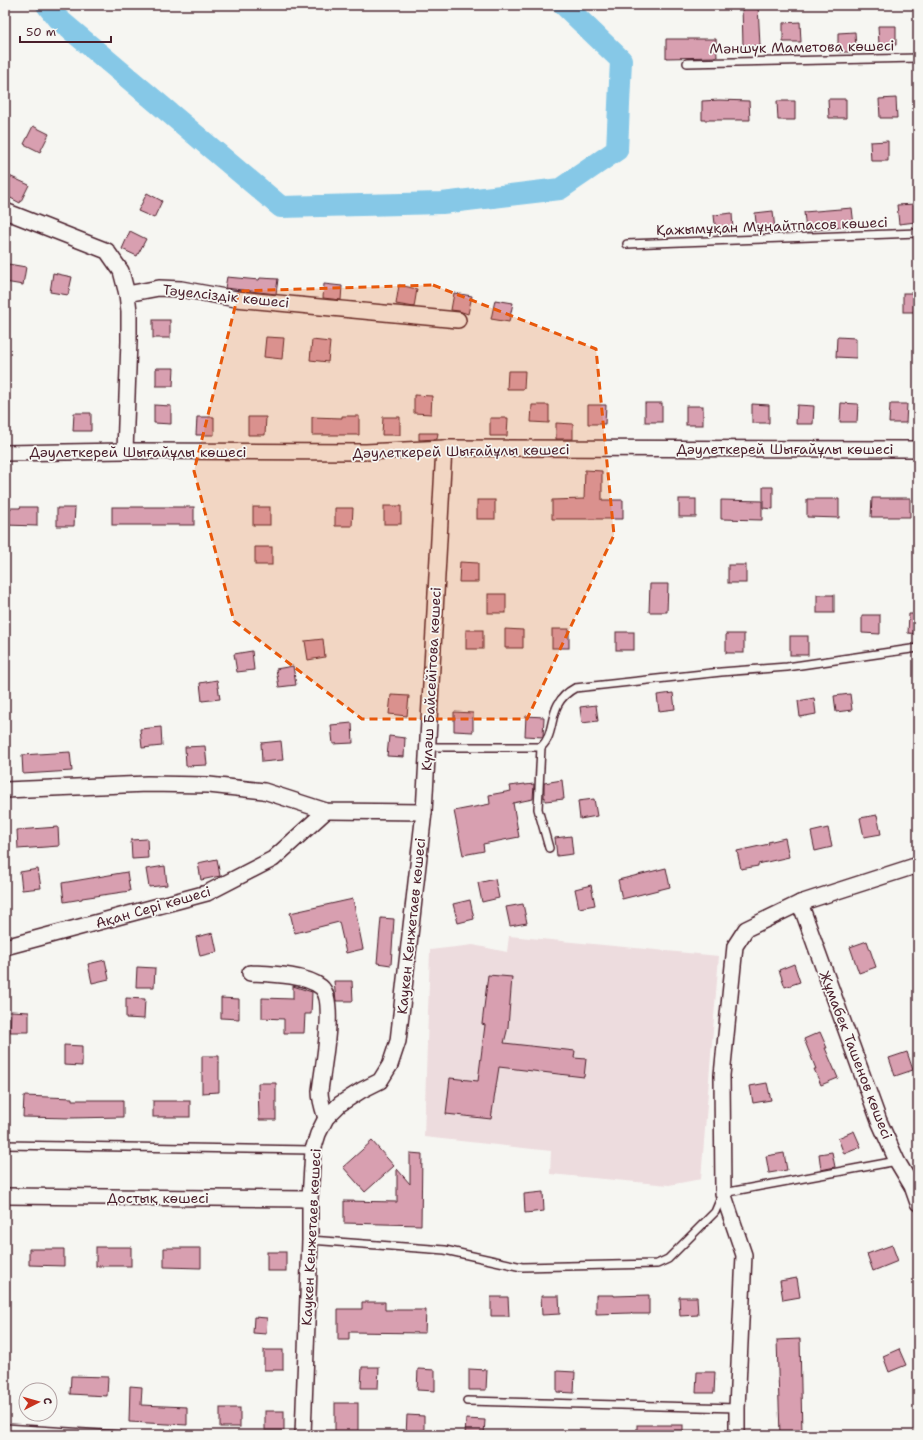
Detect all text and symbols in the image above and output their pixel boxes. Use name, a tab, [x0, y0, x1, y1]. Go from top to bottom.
scale bar	[20, 18, 111, 44]
text: 50 m	[26, 24, 56, 40]
street label: Мәншүк Маметова көшесі	[709, 36, 895, 58]
street label: Қажымұқан Мұңайтпасов көшесі	[656, 213, 888, 239]
street label: Тәуелсіздік көшесі	[162, 280, 290, 312]
street label: Дәулеткерей Шығайұлы көшесі	[352, 440, 570, 462]
street label: Дәулеткерей Шығайұлы көшесі	[676, 440, 894, 458]
street label: Дәулеткерей Шығайұлы көшесі	[29, 443, 247, 461]
street label: Күләш Байсейітова көшесі	[417, 587, 445, 771]
street label: Каукен Кенжетаев көшесі	[393, 837, 429, 1015]
street label: Ақан Сері көшесі	[93, 882, 213, 932]
street label: Жұмабек Ташенов көшесі	[816, 968, 896, 1142]
street label: Каукен Кенжетаев көшесі	[297, 1148, 325, 1326]
street label: Достық көшесі	[107, 1189, 209, 1207]
north arrow	[18, 1382, 58, 1422]
text: С	[40, 1397, 55, 1405]

